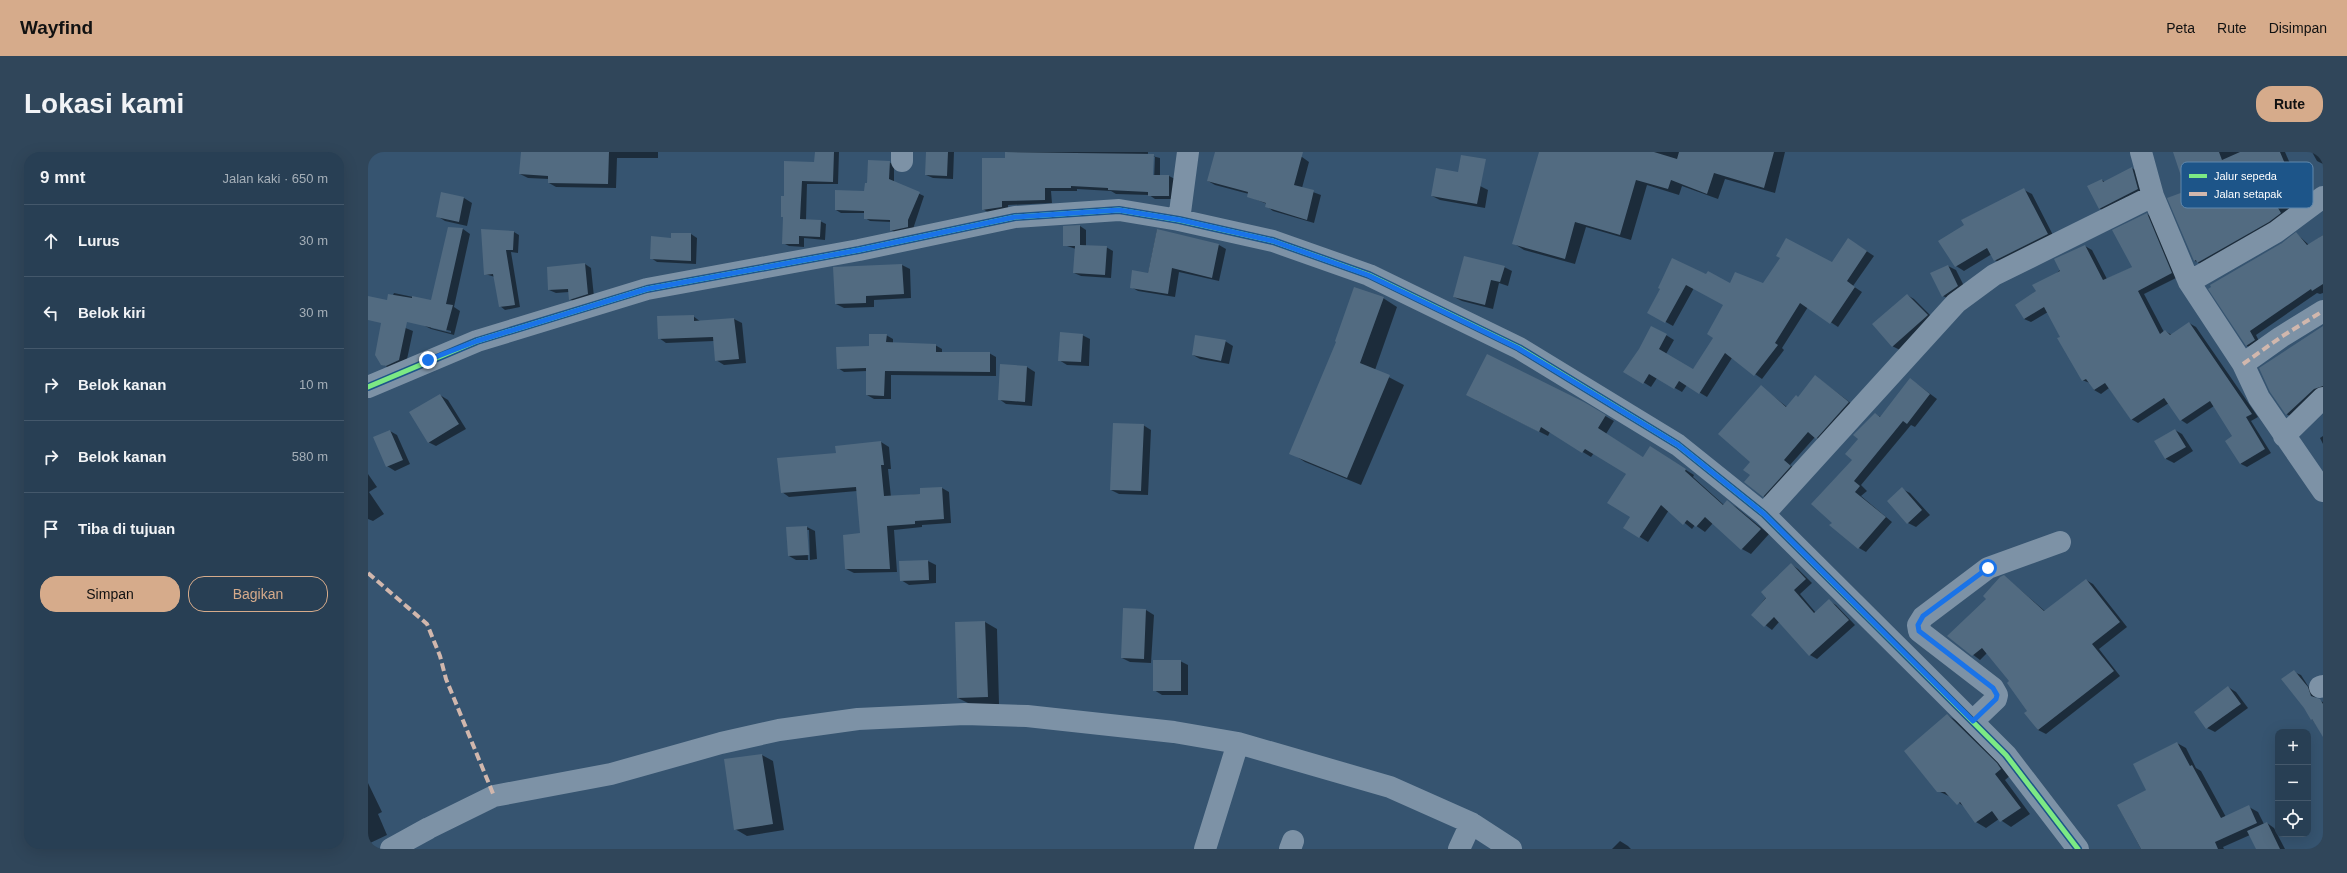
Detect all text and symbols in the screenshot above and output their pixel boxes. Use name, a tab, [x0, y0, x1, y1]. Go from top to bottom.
text: Wayfind	[20, 17, 93, 38]
text: Peta	[2166, 20, 2195, 36]
text: Rute	[2217, 20, 2247, 36]
text: Disimpan	[2269, 20, 2327, 36]
button: Rute	[2256, 86, 2323, 122]
text: Lokasi kami	[24, 88, 184, 119]
legend	[2181, 162, 2313, 208]
text: 9 mnt	[40, 168, 85, 187]
text: Jalur sepeda	[2214, 170, 2278, 182]
text: Jalan kaki · 650 m	[223, 171, 328, 186]
text: Jalan setapak	[2214, 188, 2282, 200]
icon: ahead	[40, 230, 62, 252]
text: Lurus	[78, 232, 120, 249]
text: 30 m	[299, 233, 328, 248]
icon: left	[40, 302, 62, 324]
text: Belok kiri	[78, 304, 146, 321]
text: 30 m	[299, 305, 328, 320]
route end	[419, 351, 437, 369]
icon: right	[40, 374, 62, 396]
text: Belok kanan	[78, 376, 166, 393]
text: 10 m	[299, 377, 328, 392]
icon: right	[40, 446, 62, 468]
text: Belok kanan	[78, 448, 166, 465]
text: 580 m	[292, 449, 328, 464]
icon: arrive	[40, 518, 62, 540]
text: Tiba di tujuan	[78, 520, 175, 537]
route start	[1979, 559, 1997, 577]
button: Simpan	[40, 576, 180, 612]
button: Bagikan	[188, 576, 328, 612]
map controls	[2275, 729, 2311, 837]
button: +	[2275, 729, 2311, 765]
button: −	[2275, 765, 2311, 801]
button: locate	[2275, 801, 2311, 837]

